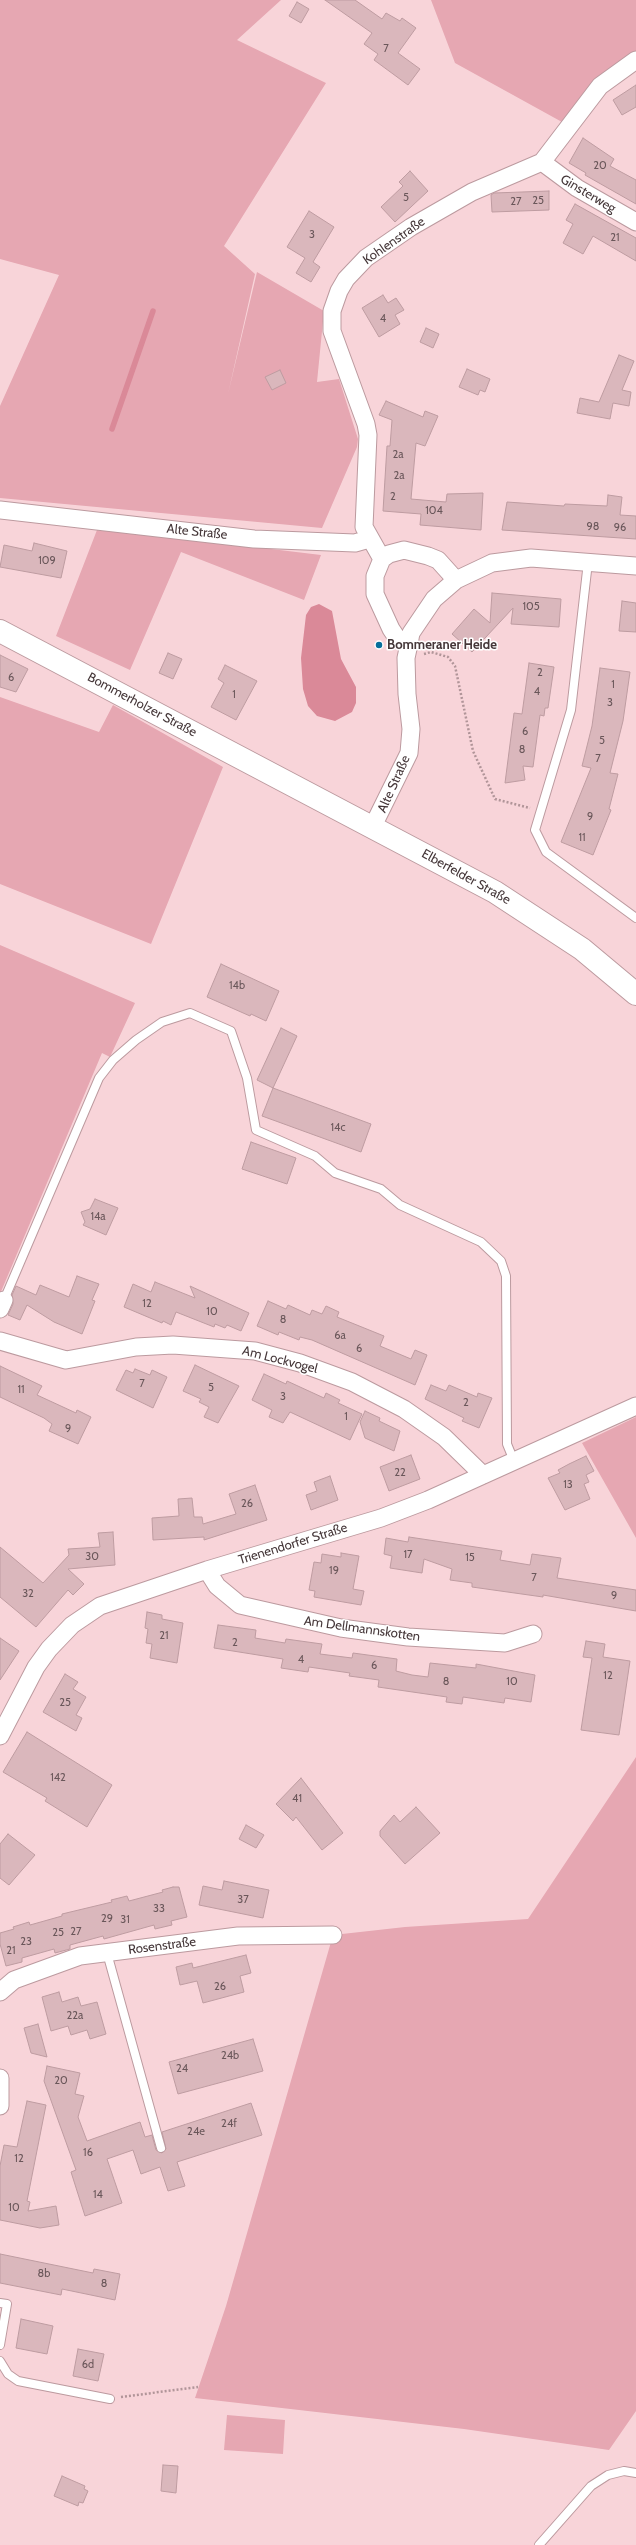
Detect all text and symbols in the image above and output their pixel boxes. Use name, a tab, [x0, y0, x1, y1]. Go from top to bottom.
house number: 7	[383, 42, 389, 56]
house number: 20	[593, 159, 607, 173]
street label: Ginsterweg	[558, 171, 618, 217]
house number: 5	[403, 191, 409, 205]
house number: 25	[532, 194, 544, 208]
house number: 27	[510, 195, 522, 209]
street label: Kohlenstraße	[360, 214, 428, 268]
house number: 3	[309, 228, 315, 242]
house number: 21	[610, 231, 620, 245]
house number: 4	[380, 312, 386, 326]
house number: 2a	[392, 448, 404, 462]
house number: 2a	[393, 469, 405, 483]
house number: 2	[390, 490, 396, 504]
house number: 104	[425, 504, 443, 518]
house number: 98	[587, 520, 599, 534]
street label: Alte Straße	[166, 521, 228, 543]
house number: 96	[614, 521, 626, 535]
house number: 109	[38, 554, 56, 568]
house number: 105	[522, 600, 540, 614]
place label: Bommeraner Heide	[387, 637, 497, 653]
marker: Bommeraner Heide	[374, 640, 384, 650]
house number: 2	[537, 666, 543, 680]
street label: Bommerholzer Straße	[85, 670, 199, 740]
house number: 6	[8, 671, 14, 685]
house number: 1	[611, 678, 615, 692]
house number: 4	[534, 685, 540, 699]
house number: 1	[232, 688, 236, 702]
house number: 3	[607, 696, 613, 710]
house number: 6	[522, 725, 528, 739]
house number: 5	[599, 734, 605, 748]
house number: 8	[519, 743, 525, 757]
house number: 7	[595, 752, 601, 766]
street label: Alte Straße	[374, 753, 414, 815]
house number: 9	[587, 810, 593, 824]
house number: 11	[578, 831, 586, 845]
street label: Elberfelder Straße	[419, 846, 513, 908]
house number: 14b	[229, 979, 245, 993]
house number: 14c	[331, 1121, 345, 1135]
house number: 14a	[90, 1210, 106, 1224]
house number: 12	[142, 1297, 152, 1311]
house number: 10	[206, 1305, 218, 1319]
house number: 8	[280, 1313, 286, 1327]
house number: 6a	[334, 1329, 346, 1343]
house number: 6	[356, 1342, 362, 1356]
street label: Am Lockvogel	[241, 1343, 319, 1377]
house number: 7	[139, 1377, 145, 1391]
house number: 5	[208, 1381, 214, 1395]
house number: 11	[17, 1383, 25, 1397]
house number: 3	[280, 1390, 286, 1404]
house number: 2	[463, 1396, 469, 1410]
house number: 1	[344, 1410, 348, 1424]
house number: 9	[65, 1422, 71, 1436]
house number: 22	[394, 1466, 406, 1480]
house number: 13	[563, 1478, 573, 1492]
house number: 26	[241, 1497, 253, 1511]
street label: Trienendorfer Straße	[237, 1520, 349, 1568]
house number: 17	[403, 1548, 413, 1562]
house number: 30	[85, 1550, 99, 1564]
house number: 15	[465, 1551, 475, 1565]
house number: 19	[329, 1564, 339, 1578]
house number: 7	[531, 1571, 537, 1585]
house number: 32	[22, 1587, 34, 1601]
house number: 9	[611, 1589, 617, 1603]
street label: Am Dellmannskotten	[303, 1613, 421, 1645]
house number: 21	[159, 1629, 169, 1643]
house number: 2	[232, 1636, 238, 1650]
house number: 4	[298, 1653, 304, 1667]
house number: 6	[371, 1659, 377, 1673]
house number: 12	[603, 1669, 613, 1683]
house number: 8	[443, 1675, 449, 1689]
house number: 10	[506, 1675, 518, 1689]
house number: 25	[59, 1696, 71, 1710]
house number: 142	[50, 1771, 66, 1785]
house number: 41	[292, 1792, 302, 1806]
house number: 37	[237, 1893, 249, 1907]
house number: 33	[153, 1902, 165, 1916]
house number: 29	[101, 1912, 113, 1926]
house number: 31	[120, 1913, 130, 1927]
house number: 27	[70, 1925, 82, 1939]
house number: 25	[52, 1926, 64, 1940]
street label: Rosenstraße	[127, 1934, 197, 1958]
house number: 23	[20, 1935, 32, 1949]
house number: 21	[6, 1944, 16, 1958]
house number: 26	[214, 1980, 226, 1994]
house number: 22a	[67, 2009, 83, 2023]
house number: 24b	[221, 2049, 239, 2063]
house number: 24	[176, 2062, 188, 2076]
house number: 20	[54, 2074, 68, 2088]
house number: 24f	[221, 2117, 237, 2131]
house number: 24e	[187, 2125, 205, 2139]
house number: 16	[83, 2146, 93, 2160]
house number: 12	[14, 2152, 24, 2166]
house number: 14	[93, 2188, 103, 2202]
house number: 10	[8, 2201, 20, 2215]
house number: 8b	[38, 2267, 50, 2281]
house number: 8	[101, 2277, 107, 2291]
house number: 6d	[82, 2358, 94, 2372]

